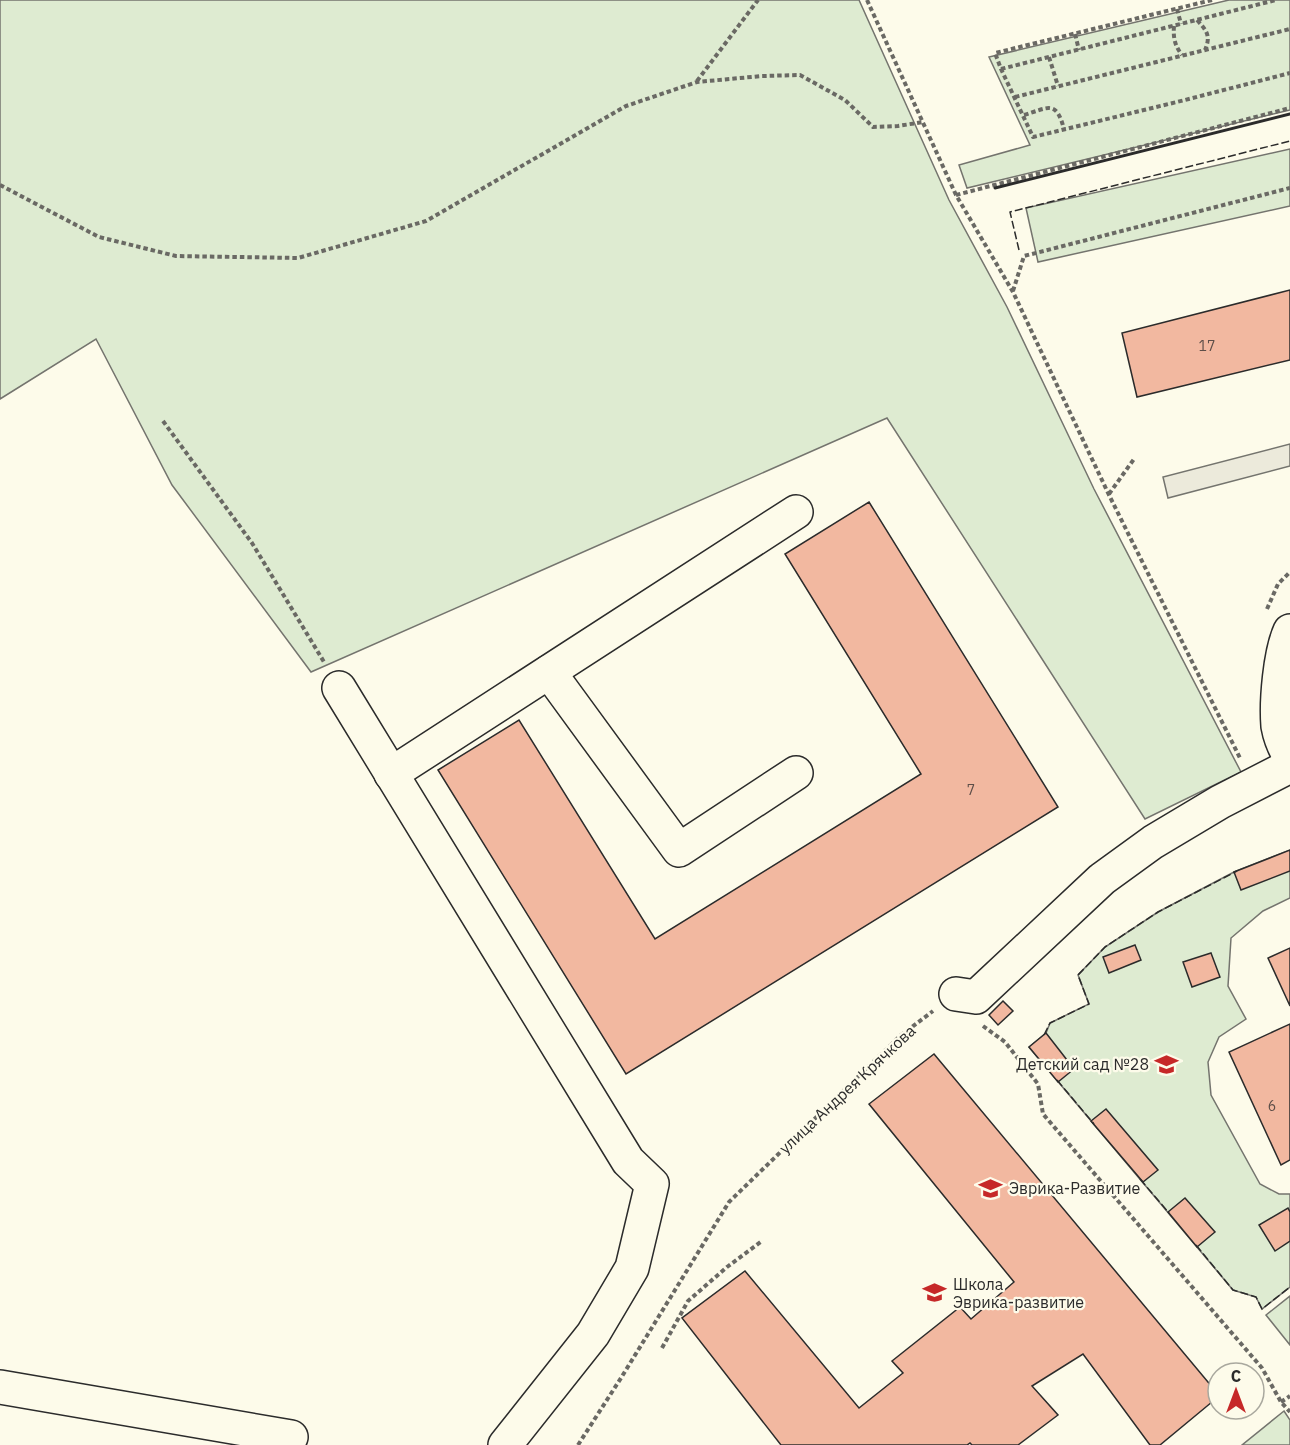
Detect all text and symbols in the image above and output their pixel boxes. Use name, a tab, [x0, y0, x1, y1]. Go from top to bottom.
house number: 17	[1199, 337, 1215, 355]
house number: 7	[967, 781, 975, 799]
street label: улица Андрея Крячкова	[774, 1020, 920, 1158]
school or university icon: Детский сад №28	[1154, 1051, 1180, 1077]
place label: Детский сад №28	[1016, 1054, 1149, 1074]
house number: 6	[1268, 1097, 1276, 1115]
school or university icon: Эврика-Развитие	[978, 1175, 1004, 1201]
place label: Эврика-Развитие	[1009, 1178, 1141, 1198]
place label: Школа Эврика-развитие	[953, 1274, 1084, 1312]
school or university icon: Школа Эврика-развитие	[922, 1280, 948, 1306]
north arrow	[1206, 1361, 1266, 1421]
text: С	[1231, 1366, 1241, 1386]

